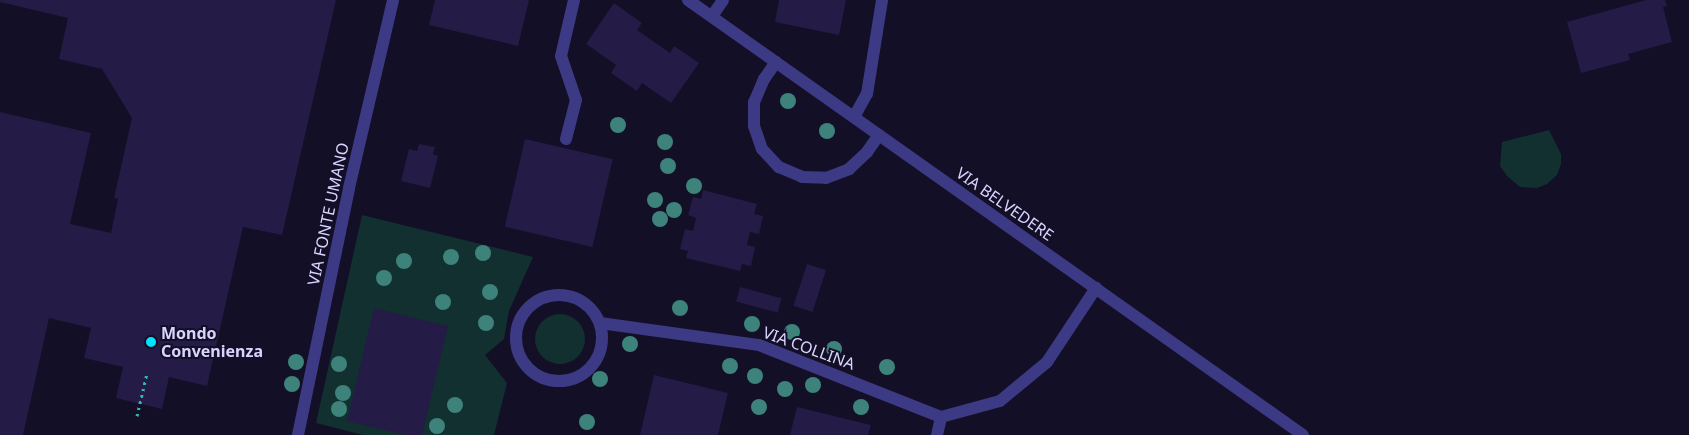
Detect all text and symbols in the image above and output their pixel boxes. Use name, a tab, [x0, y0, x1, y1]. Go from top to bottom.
street label: VIA FONTE UMANO	[303, 141, 353, 287]
street label: VIA BELVEDERE	[953, 163, 1057, 245]
place label: Mondo Convenienza	[161, 323, 263, 361]
street label: VIA COLLINA	[760, 323, 858, 373]
marker: Mondo Convenienza	[145, 336, 157, 348]

